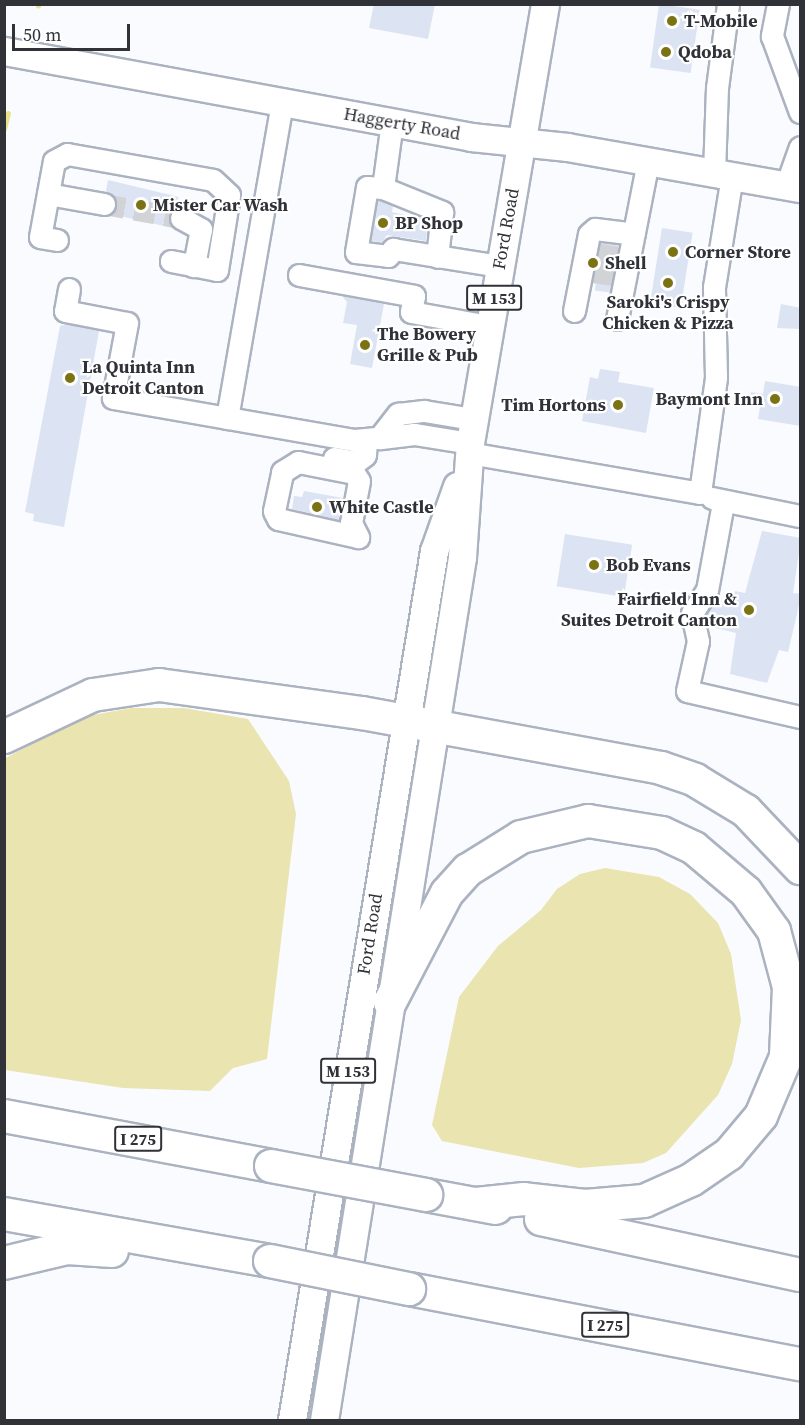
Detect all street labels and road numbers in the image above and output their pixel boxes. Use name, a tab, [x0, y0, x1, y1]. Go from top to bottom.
street label: Haggerty Road	[342, 103, 462, 145]
street label: Ford Road	[488, 187, 524, 271]
road number: M 153	[466, 285, 522, 311]
street label: Ford Road	[353, 892, 387, 976]
road number: M 153	[320, 1058, 376, 1084]
road number: I 275	[114, 1126, 162, 1152]
road number: I 275	[581, 1312, 629, 1338]

